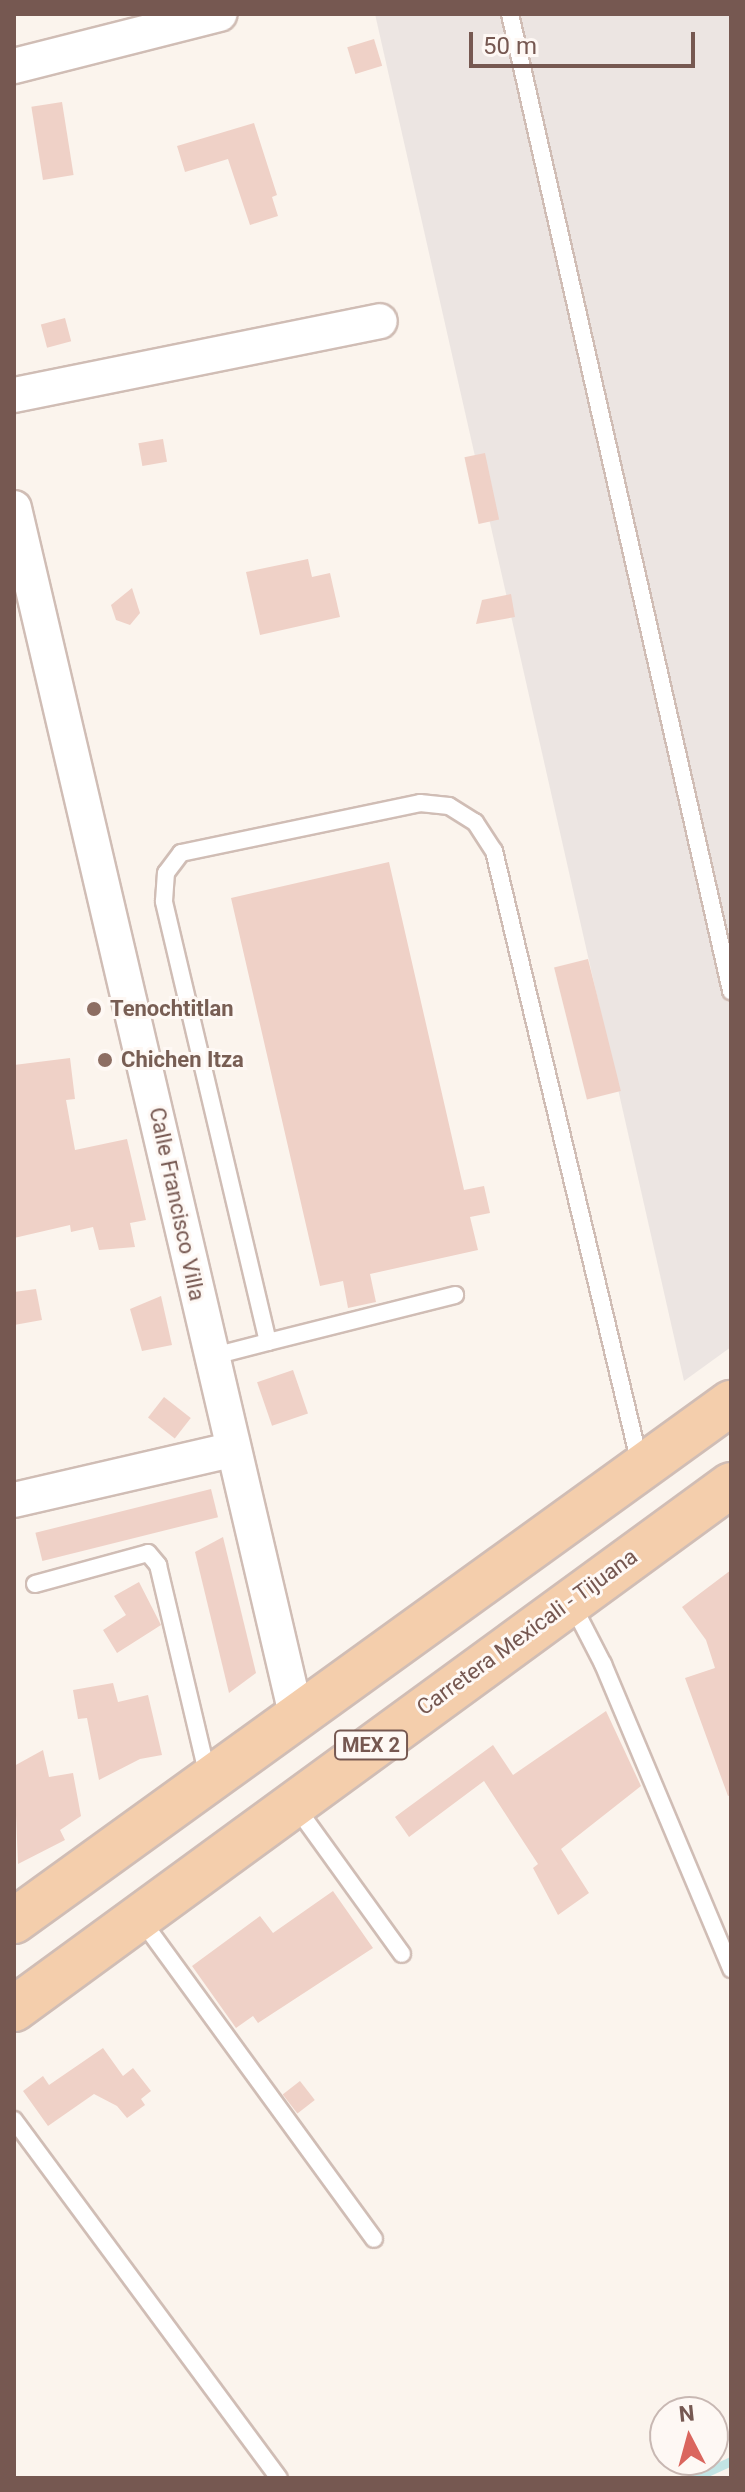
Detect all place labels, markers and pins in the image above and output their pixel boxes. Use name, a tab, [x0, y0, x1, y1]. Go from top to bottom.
place label: Tenochtitlan	[110, 996, 234, 1022]
marker: Tenochtitlan	[85, 1000, 103, 1018]
place label: Chichen Itza	[121, 1047, 244, 1073]
marker: Chichen Itza	[96, 1051, 114, 1069]

